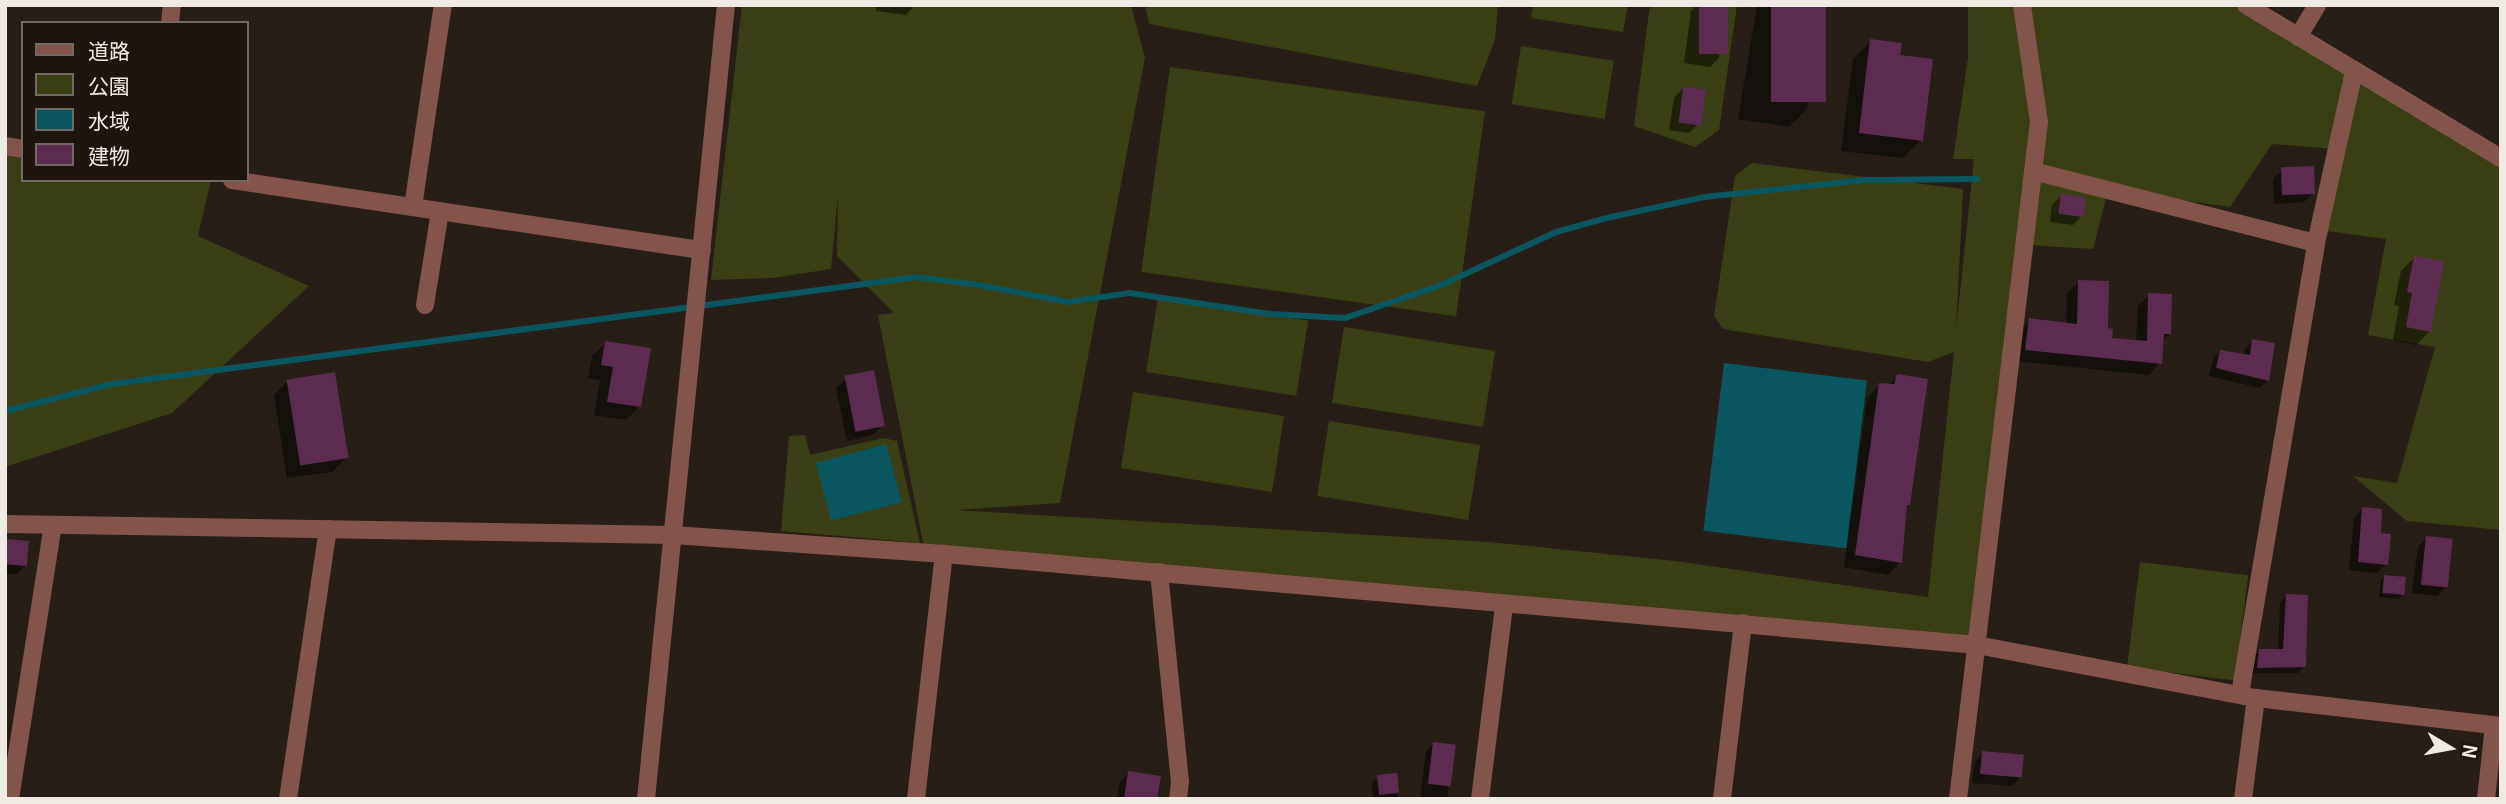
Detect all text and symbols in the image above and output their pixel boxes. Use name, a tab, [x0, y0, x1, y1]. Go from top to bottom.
legend	[21, 21, 248, 182]
text: 道路	[88, 35, 130, 65]
text: 公園	[88, 70, 130, 100]
text: 水域	[88, 105, 130, 135]
text: 建物	[88, 140, 130, 170]
north arrow	[2415, 713, 2485, 783]
text: N	[2457, 742, 2486, 761]

